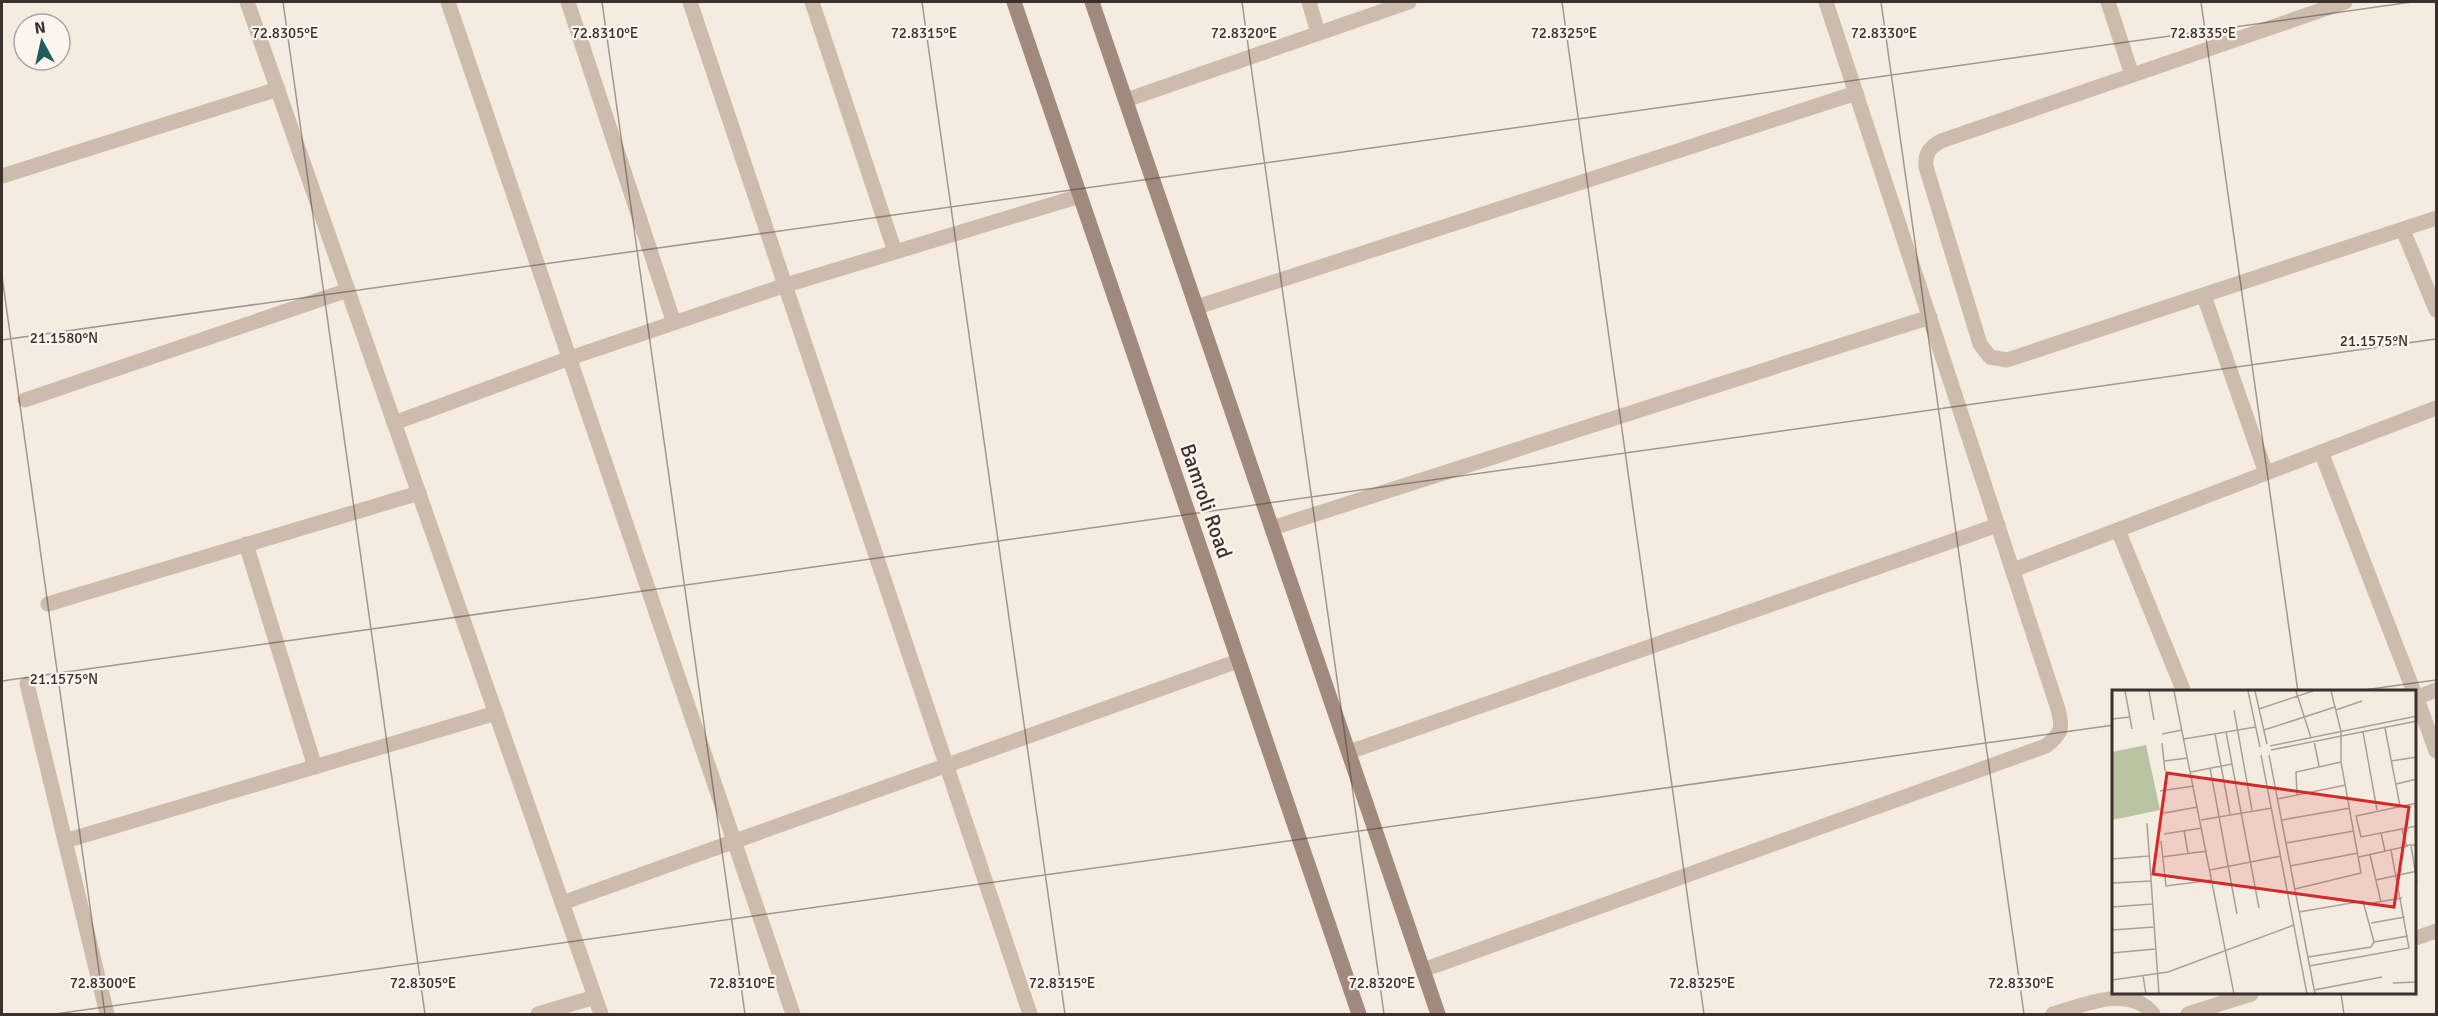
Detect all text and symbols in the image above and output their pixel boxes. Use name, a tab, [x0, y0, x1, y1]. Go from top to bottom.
north arrow	[12, 12, 72, 72]
text: N	[33, 17, 47, 39]
text: 72.8305°E	[252, 24, 318, 42]
text: 72.8310°E	[572, 24, 638, 42]
text: 72.8315°E	[891, 24, 957, 42]
text: 72.8320°E	[1211, 24, 1277, 42]
text: 72.8325°E	[1531, 24, 1597, 42]
text: 72.8330°E	[1851, 24, 1917, 42]
text: 72.8335°E	[2170, 24, 2236, 42]
text: 21.1580°N	[30, 329, 98, 347]
text: 21.1575°N	[2340, 332, 2408, 350]
street label: Bamroli Road	[1174, 440, 1238, 562]
text: 21.1575°N	[30, 670, 98, 688]
inset map	[2112, 690, 2417, 995]
text: 72.8300°E	[70, 974, 136, 992]
text: 72.8305°E	[390, 974, 456, 992]
text: 72.8310°E	[709, 974, 775, 992]
text: 72.8315°E	[1029, 974, 1095, 992]
text: 72.8320°E	[1349, 974, 1415, 992]
text: 72.8325°E	[1669, 974, 1735, 992]
text: 72.8330°E	[1988, 974, 2054, 992]

